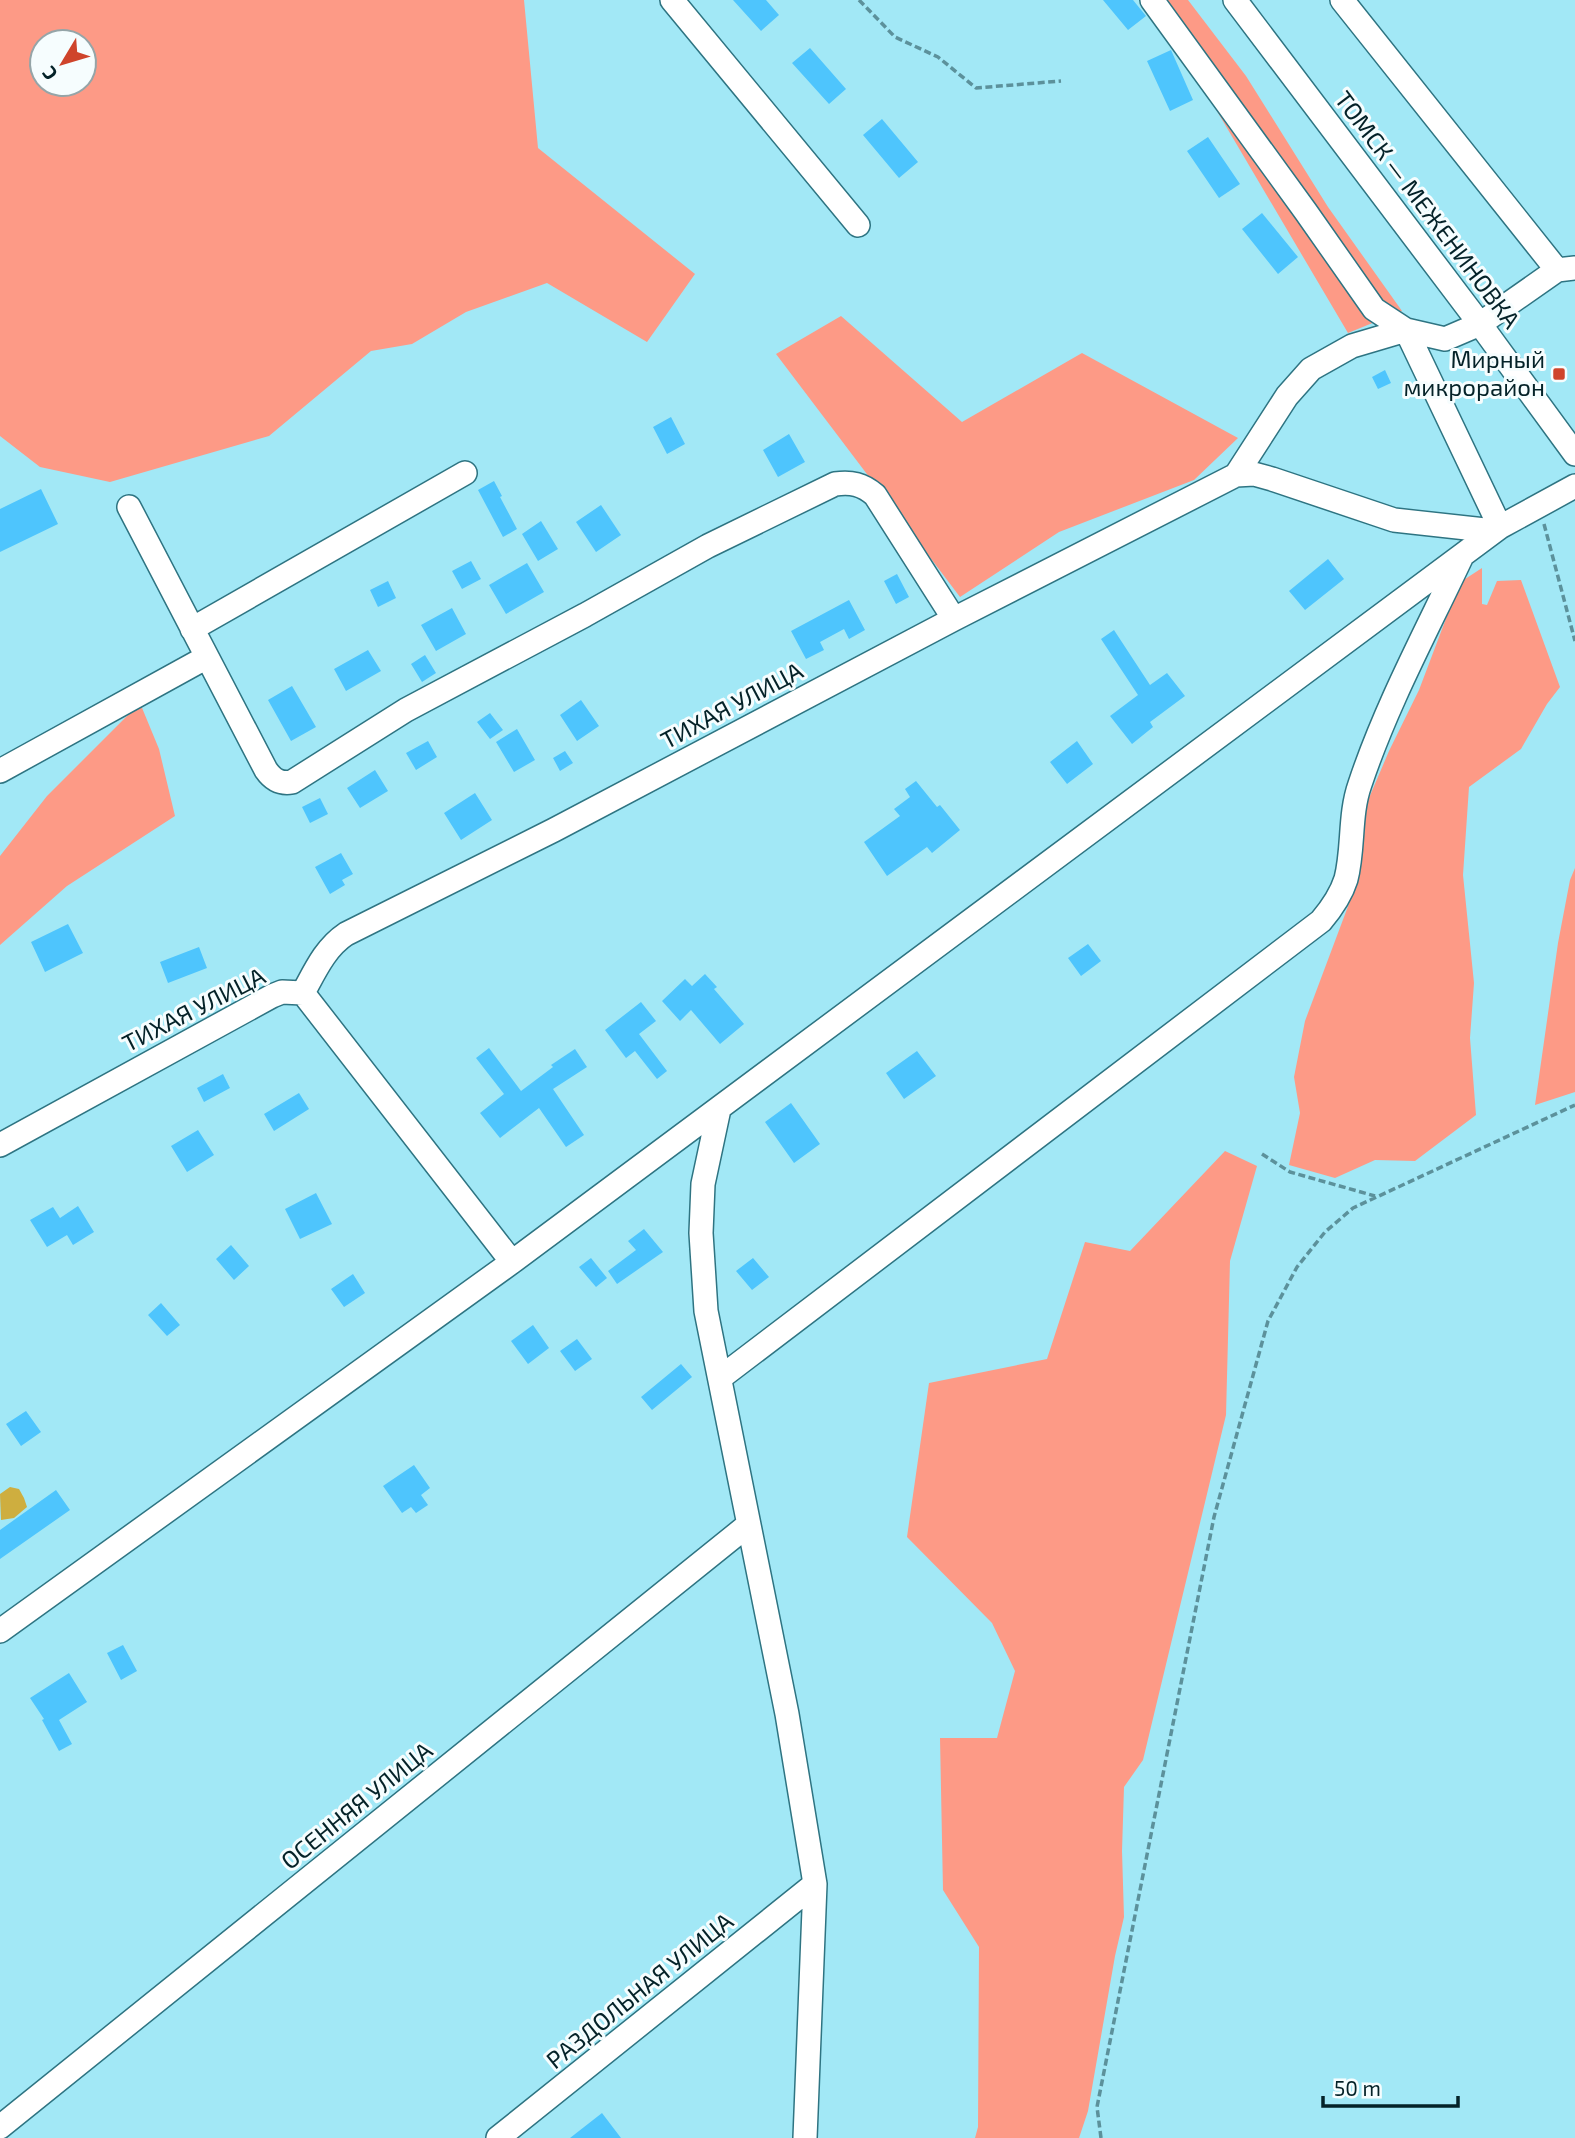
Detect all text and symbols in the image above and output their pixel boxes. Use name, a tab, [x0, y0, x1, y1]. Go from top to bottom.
north arrow	[28, 28, 98, 98]
text: С	[37, 62, 62, 85]
street label: ТОМСК — МЕЖЕНИНОВКА	[1329, 85, 1527, 334]
place label: Мирный микрорайон	[1403, 344, 1545, 401]
marker: Мирный микрорайон	[1551, 366, 1567, 382]
street label: ТИХАЯ УЛИЦА	[655, 655, 807, 754]
street label: ТИХАЯ УЛИЦА	[117, 960, 270, 1057]
street label: ОСЕННЯЯ УЛИЦА	[275, 1735, 438, 1875]
street label: РАЗДОЛЬНАЯ УЛИЦА	[540, 1906, 738, 2074]
scale bar	[1323, 2064, 1458, 2108]
text: 50 m	[1334, 2075, 1381, 2100]

